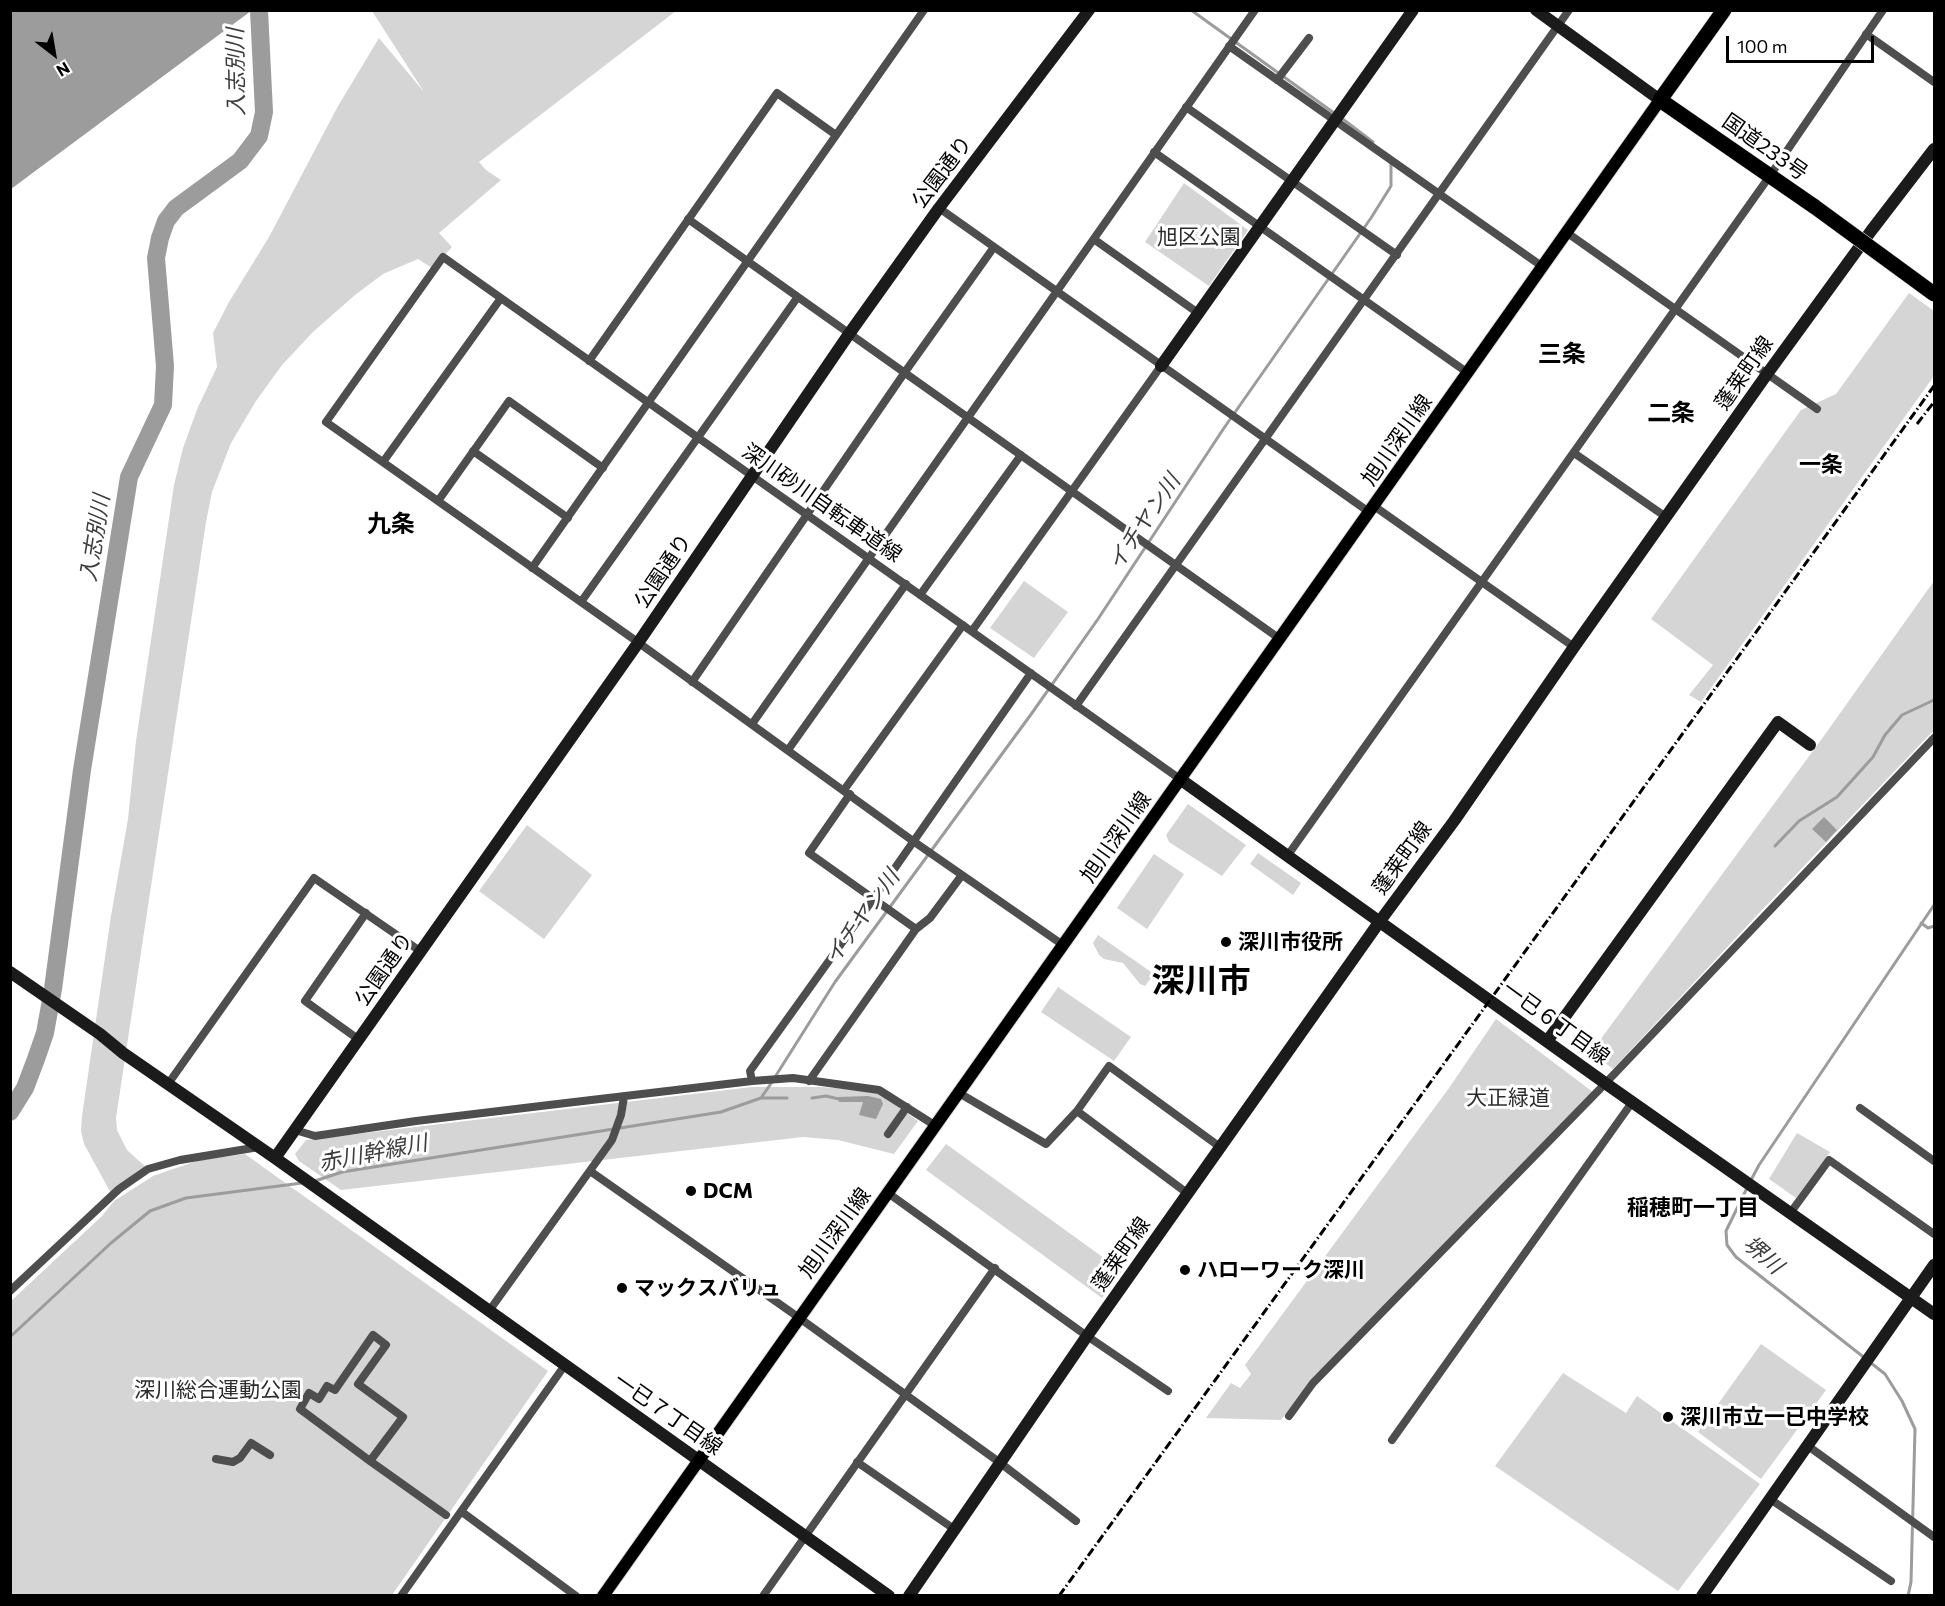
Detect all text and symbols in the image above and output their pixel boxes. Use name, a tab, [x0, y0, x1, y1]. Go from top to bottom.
north arrow	[24, 24, 84, 84]
scale bar	[1729, 24, 1878, 62]
water label: 入志別川	[222, 28, 250, 116]
text: 100 m	[1737, 35, 1787, 57]
text: N	[53, 59, 74, 81]
street label: 国道233号	[1717, 108, 1813, 186]
street label: 公園通り	[907, 131, 977, 213]
park label: 旭区公園	[1157, 224, 1241, 250]
street label: 蓬莱町線	[1710, 331, 1778, 415]
district label: 三条	[1538, 340, 1586, 368]
street label: 旭川深川線	[1357, 390, 1437, 490]
district label: 二条	[1647, 399, 1695, 427]
street label: 深川砂川自転車道線	[737, 438, 907, 568]
district label: 一条	[1799, 452, 1843, 478]
water label: イチヤン川	[1102, 469, 1186, 575]
water label: 入志別川	[75, 492, 115, 584]
district label: 九条	[367, 510, 415, 538]
street label: 公園通り	[629, 529, 697, 613]
street label: 旭川深川線	[1076, 787, 1156, 887]
street label: 蓬莱町線	[1367, 817, 1437, 899]
water label: イチヤン川	[819, 865, 905, 969]
street label: 公園通り	[350, 927, 418, 1011]
place label: 深川市役所	[1238, 929, 1343, 955]
marker: 深川市役所	[1219, 935, 1233, 949]
district label: 深川市	[1152, 961, 1250, 1001]
street label: 一已６丁目線	[1498, 976, 1614, 1070]
park label: 大正緑道	[1466, 1085, 1550, 1111]
water label: 赤川幹線川	[316, 1130, 430, 1176]
place label: DCM	[703, 1178, 753, 1204]
street label: 旭川深川線	[794, 1183, 876, 1283]
marker: DCM	[684, 1184, 698, 1198]
district label: 稲穂町一丁目	[1627, 1195, 1759, 1221]
street label: 蓬莱町線	[1087, 1212, 1155, 1296]
water label: 堺川	[1738, 1231, 1788, 1279]
place label: ハローワーク深川	[1197, 1257, 1365, 1283]
marker: ハローワーク深川	[1178, 1263, 1192, 1277]
place label: マックスバリュ	[634, 1275, 781, 1301]
marker: マックスバリュ	[615, 1281, 629, 1295]
street label: 一已７丁目線	[609, 1368, 727, 1460]
park label: 深川総合運動公園	[134, 1377, 302, 1403]
place label: 深川市立一已中学校	[1680, 1404, 1869, 1430]
marker: 深川市立一已中学校	[1661, 1410, 1675, 1424]

